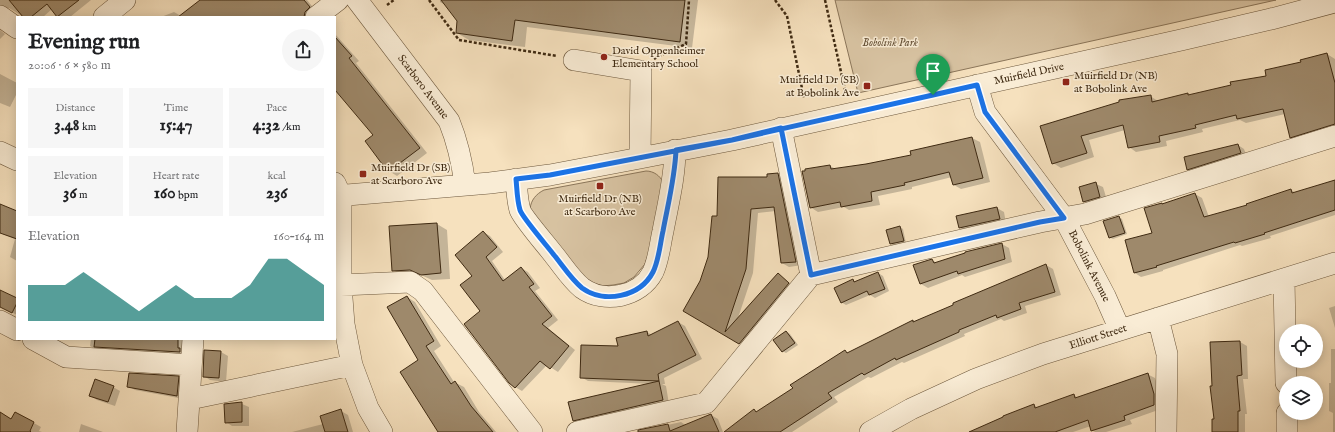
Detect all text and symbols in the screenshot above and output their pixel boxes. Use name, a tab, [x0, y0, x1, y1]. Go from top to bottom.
text: Evening run	[28, 28, 140, 56]
button: share	[282, 29, 324, 71]
park label: Bobolink Park	[862, 36, 918, 50]
place label: David Oppenheimer Elementary School	[612, 44, 705, 71]
street label: Scarboro Avenue	[394, 52, 452, 122]
marker: David Oppenheimer Elementary School	[599, 52, 609, 62]
pin	[916, 54, 950, 95]
text: 20:06 · 6 × 580 m	[28, 57, 111, 74]
icon: arrive	[922, 60, 944, 82]
street label: Muirfield Drive	[993, 60, 1065, 88]
place label: Muirfield Dr (NB) at Bobolink Ave	[1074, 69, 1158, 96]
place label: Muirfield Dr (SB) at Bobolink Ave	[780, 73, 859, 100]
marker: Muirfield Dr (NB) at Bobolink Ave	[1061, 77, 1071, 87]
marker: Muirfield Dr (SB) at Bobolink Ave	[862, 81, 872, 91]
text: Distance	[55, 101, 95, 115]
text: Time	[164, 101, 188, 115]
text: Pace	[266, 101, 287, 115]
text: 3.48	[54, 115, 79, 136]
text: 15:47	[160, 115, 192, 136]
text: 4:32	[253, 115, 280, 136]
text: km	[79, 120, 96, 134]
text: /km	[280, 120, 301, 134]
place label: Muirfield Dr (SB) at Scarboro Ave	[371, 161, 451, 188]
text: Elevation	[54, 169, 97, 183]
text: Heart rate	[153, 169, 199, 183]
text: kcal	[267, 169, 286, 183]
marker: Muirfield Dr (SB) at Scarboro Ave	[358, 169, 368, 179]
marker: Muirfield Dr (NB) at Scarboro Ave	[595, 181, 605, 191]
text: 36	[63, 183, 77, 204]
text: 160	[154, 183, 176, 204]
text: 236	[266, 183, 287, 204]
text: m	[77, 188, 88, 202]
text: bpm	[176, 188, 198, 202]
place label: Muirfield Dr (NB) at Scarboro Ave	[558, 192, 642, 219]
text: Elevation	[28, 228, 80, 245]
text: 160–164 m	[273, 228, 324, 245]
street label: Bobolink Avenue	[1065, 228, 1113, 304]
street label: Elliott Street	[1067, 321, 1129, 353]
map controls	[1279, 324, 1323, 420]
button: locate	[1279, 324, 1323, 368]
button: layers	[1279, 376, 1323, 420]

